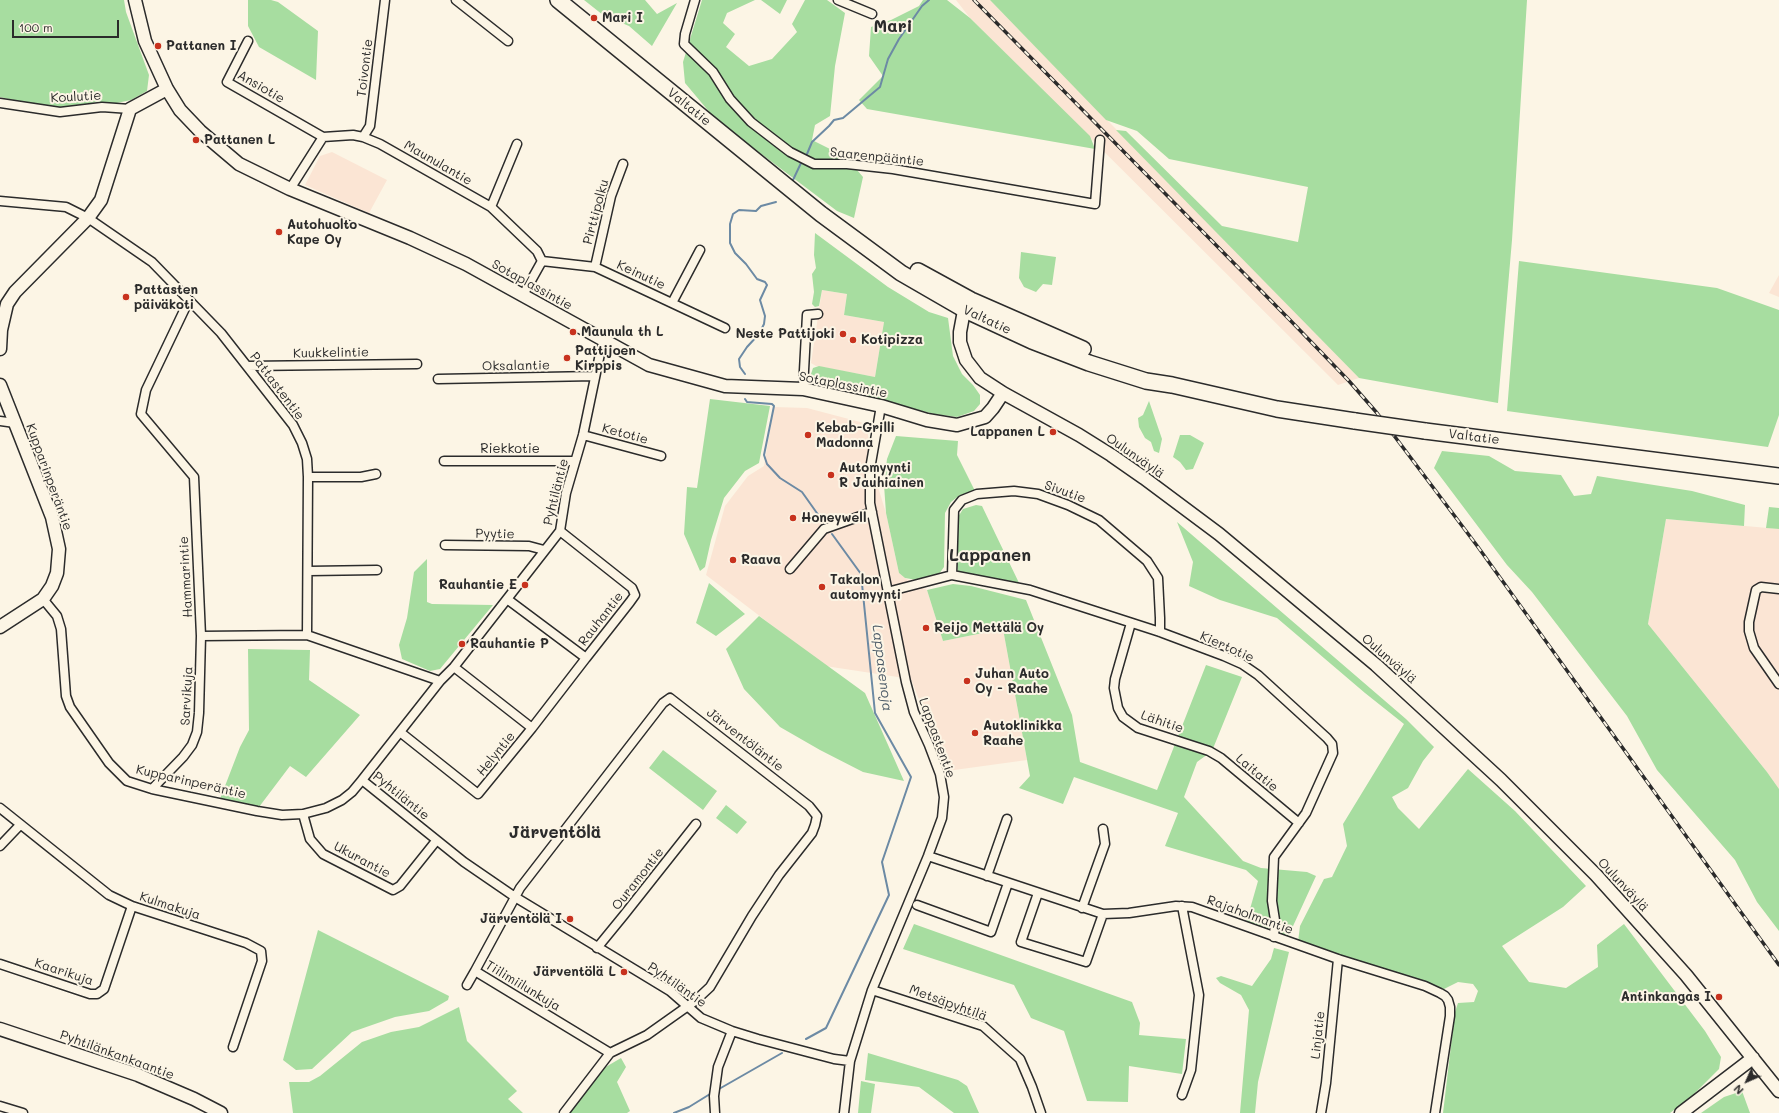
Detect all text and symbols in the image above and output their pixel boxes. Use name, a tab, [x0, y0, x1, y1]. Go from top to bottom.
place label: Mari I	[602, 10, 643, 26]
scale bar	[14, 12, 121, 38]
marker: Mari I	[589, 13, 599, 23]
district label: Mari	[874, 17, 912, 37]
text: 100 m	[19, 19, 53, 35]
place label: Pattanen I	[166, 38, 236, 54]
street label: Toivontie	[354, 38, 376, 98]
marker: Pattanen I	[153, 41, 163, 51]
street label: Ansiotie	[235, 67, 287, 107]
street label: Valtatie	[664, 85, 714, 129]
street label: Koulutie	[50, 88, 102, 106]
place label: Pattanen L	[204, 132, 275, 148]
marker: Pattanen L	[191, 135, 201, 145]
street label: Maunulantie	[401, 137, 475, 189]
street label: Saarenpääntie	[829, 144, 925, 170]
street label: Pirttipolku	[580, 178, 612, 246]
place label: Autohuolto Kape Oy	[287, 217, 357, 248]
marker: Autohuolto Kape Oy	[274, 227, 284, 237]
street label: Sotaplassintie	[489, 256, 575, 314]
street label: Keinutie	[614, 257, 668, 293]
place label: Pattasten päiväkoti	[134, 282, 198, 313]
marker: Pattasten päiväkoti	[121, 292, 131, 302]
street label: Valtatie	[960, 302, 1014, 338]
place label: Maunula th L	[581, 324, 664, 340]
place label: Neste Pattijoki	[736, 326, 835, 342]
marker: Maunula th L	[568, 327, 578, 337]
marker: Neste Pattijoki	[838, 329, 848, 339]
place label: Kotipizza	[861, 332, 923, 348]
marker: Kotipizza	[848, 335, 858, 345]
place label: Pattijoen Kirppis	[575, 343, 636, 374]
street label: Kuukkelintie	[293, 345, 369, 361]
street label: Pattastentie	[247, 349, 307, 423]
marker: Pattijoen Kirppis	[562, 353, 572, 363]
street label: Oksalantie	[482, 358, 550, 374]
street label: Sotaplassintie	[797, 369, 889, 401]
street label: Ketotie	[600, 420, 650, 448]
place label: Kebab-Grilli Madonna	[816, 420, 895, 451]
street label: Kupparinperäntie	[22, 421, 76, 533]
place label: Lappanen L	[970, 424, 1045, 440]
street label: Valtatie	[1448, 426, 1500, 448]
marker: Lappanen L	[1048, 427, 1058, 437]
marker: Kebab-Grilli Madonna	[803, 430, 813, 440]
street label: Oulunväylä	[1103, 430, 1167, 482]
street label: Riekkotie	[480, 441, 540, 457]
street label: Pyhtiläntie	[540, 457, 572, 527]
place label: Automyynti R Jauhiainen	[839, 460, 924, 491]
marker: Automyynti R Jauhiainen	[826, 470, 836, 480]
street label: Sivutie	[1042, 477, 1088, 507]
place label: Honeywell	[801, 510, 866, 526]
marker: Honeywell	[788, 513, 798, 523]
street label: Pyytie	[475, 526, 515, 542]
street label: Hammarintie	[176, 536, 196, 618]
district label: Lappanen	[949, 546, 1031, 566]
place label: Raava	[741, 552, 781, 568]
marker: Raava	[728, 555, 738, 565]
place label: Takalon automyynti	[830, 572, 901, 603]
place label: Rauhantie E	[439, 577, 517, 593]
marker: Rauhantie E	[520, 580, 530, 590]
marker: Takalon automyynti	[817, 582, 827, 592]
street label: Rauhantie	[575, 589, 627, 649]
place label: Reijo Mettälä Oy	[934, 620, 1044, 636]
marker: Reijo Mettälä Oy	[921, 623, 931, 633]
water label: Lappasenoja	[868, 624, 896, 712]
street label: Kiertotie	[1198, 628, 1256, 666]
street label: Oulunväylä	[1358, 631, 1420, 687]
place label: Rauhantie P	[470, 636, 549, 652]
marker: Rauhantie P	[457, 639, 467, 649]
street label: Sarvikuja	[178, 666, 196, 726]
place label: Juhan Auto Oy - Raahe	[975, 666, 1049, 697]
marker: Juhan Auto Oy - Raahe	[962, 676, 972, 686]
street label: Lappastentie	[915, 696, 959, 780]
street label: Järventöläntie	[703, 705, 787, 775]
street label: Lähitie	[1139, 707, 1185, 737]
place label: Autoklinikka Raahe	[983, 718, 1062, 749]
marker: Autoklinikka Raahe	[970, 728, 980, 738]
street label: Helyntie	[473, 729, 519, 779]
street label: Laitatie	[1233, 751, 1281, 795]
street label: Kupparinperäntie	[134, 762, 248, 802]
street label: Pyhtiläntie	[370, 769, 432, 823]
district label: Järventölä	[509, 823, 601, 843]
street label: Ukurantie	[331, 838, 393, 882]
street label: Ouramontie	[609, 845, 667, 913]
street label: Oulunväylä	[1594, 855, 1652, 915]
street label: Kulmakuja	[138, 889, 202, 923]
street label: Rajaholmantie	[1205, 892, 1295, 938]
place label: Järventölä I	[480, 911, 562, 927]
marker: Järventölä I	[565, 914, 575, 924]
street label: Kaarikuja	[33, 955, 95, 989]
street label: Tiilimiilunkuja	[483, 957, 563, 1015]
street label: Pyhtiläntie	[645, 959, 709, 1011]
place label: Järventölä L	[533, 964, 616, 980]
marker: Järventölä L	[619, 967, 629, 977]
street label: Metsäpyhtilä	[907, 982, 989, 1024]
place label: Antinkangas I	[1621, 989, 1711, 1005]
marker: Antinkangas I	[1714, 992, 1724, 1002]
street label: Linjatie	[1308, 1010, 1328, 1060]
street label: Pyhtilänkankaantie	[58, 1027, 176, 1083]
north arrow	[1727, 1061, 1767, 1101]
text: N	[1730, 1082, 1746, 1098]

